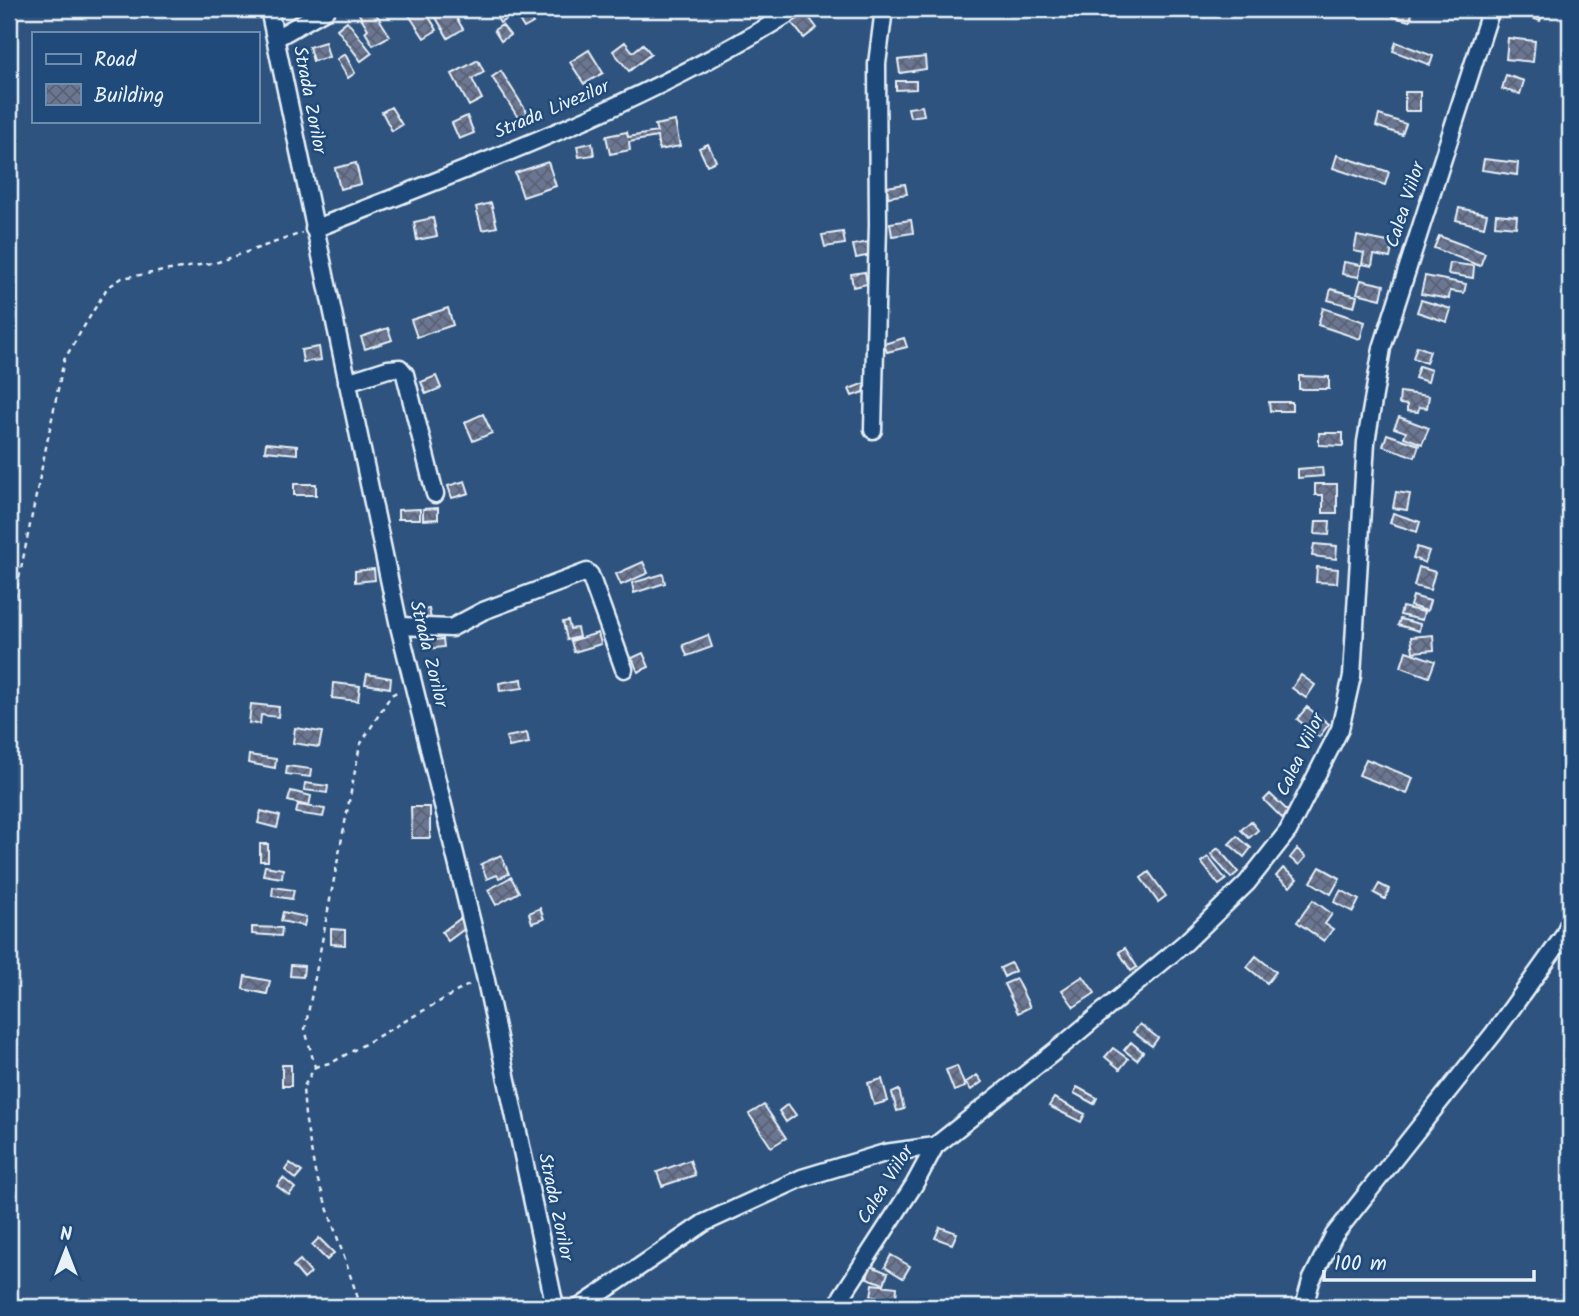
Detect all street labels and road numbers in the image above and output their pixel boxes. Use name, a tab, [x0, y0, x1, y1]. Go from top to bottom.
street label: Strada Zorilor	[284, 43, 334, 158]
street label: Strada Livezilor	[490, 72, 616, 148]
street label: Calea Viilor	[1378, 157, 1435, 252]
street label: Strada Zorilor	[400, 597, 456, 712]
street label: Calea Viilor	[1269, 707, 1334, 802]
street label: Calea Viilor	[850, 1138, 923, 1231]
street label: Strada Zorilor	[529, 1150, 581, 1265]

